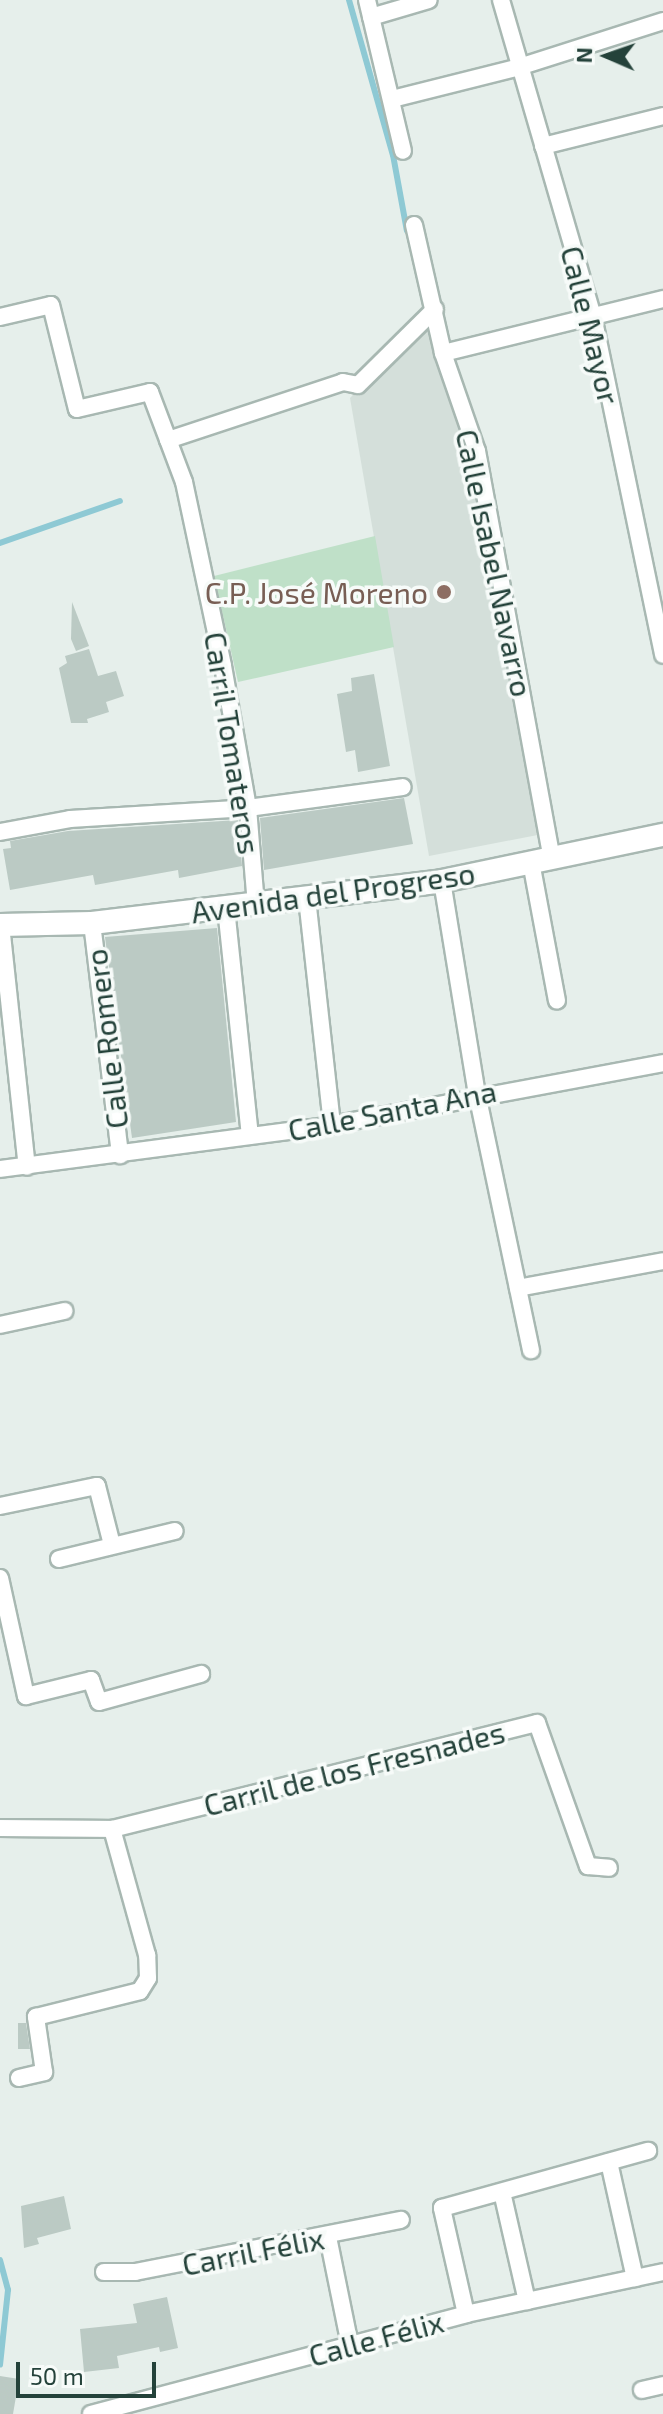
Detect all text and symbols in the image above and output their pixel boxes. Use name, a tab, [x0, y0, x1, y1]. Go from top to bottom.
north arrow	[567, 16, 647, 96]
text: N	[570, 47, 596, 64]
street label: Calle Mayor	[554, 242, 628, 408]
street label: Calle Isabel Navarro	[449, 426, 541, 700]
place label: C.P. José Moreno	[204, 574, 428, 610]
marker: C.P. José Moreno	[435, 583, 453, 601]
street label: Carril Tomateros	[198, 629, 268, 857]
street label: Avenida del Progreso	[188, 854, 478, 930]
street label: Calle Romero	[77, 947, 135, 1131]
street label: Calle Santa Ana	[284, 1072, 500, 1148]
street label: Carril de los Fresnades	[199, 1713, 509, 1823]
street label: Carril Félix	[179, 2220, 327, 2282]
street label: Calle Félix	[305, 2303, 447, 2373]
scale bar	[20, 2346, 160, 2396]
text: 50 m	[30, 2361, 84, 2390]

